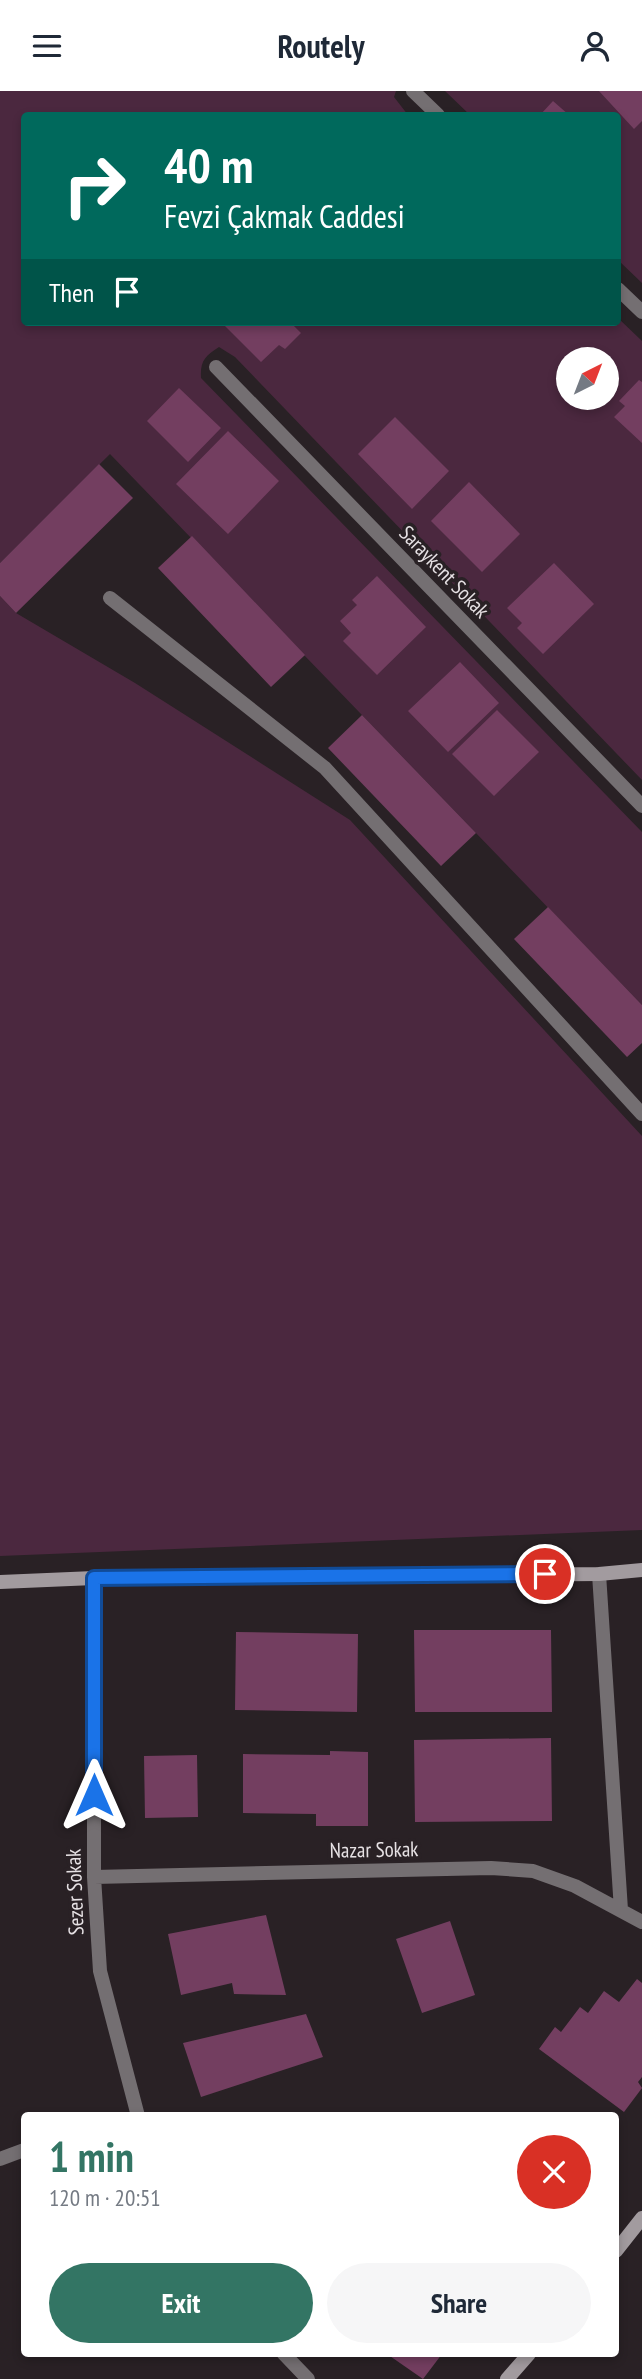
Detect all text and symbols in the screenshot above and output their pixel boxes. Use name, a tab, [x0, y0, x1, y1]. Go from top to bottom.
text: Routely	[278, 25, 364, 67]
icon: menu	[28, 27, 66, 65]
icon: person	[576, 27, 614, 65]
text: 40 m	[164, 133, 253, 197]
icon: right	[49, 140, 140, 231]
text: Fevzi Çakmak Caddesi	[164, 195, 405, 237]
icon: arrive	[108, 273, 146, 311]
text: Then	[49, 276, 94, 309]
north arrow	[556, 347, 620, 409]
map controls	[556, 347, 619, 410]
street label: Saraykent Sokak	[394, 520, 495, 624]
pin	[515, 1544, 575, 1604]
icon: arrive	[526, 1555, 564, 1593]
position arrow	[57, 1758, 131, 1832]
street label: Nazar Sokak	[329, 1835, 419, 1864]
street label: Sezer Sokak	[60, 1848, 90, 1936]
text: 1 min	[49, 2129, 134, 2184]
button: close	[517, 2135, 591, 2209]
text: 120 m · 20:51	[49, 2183, 161, 2212]
button: Exit	[49, 2263, 313, 2343]
button: Share	[327, 2263, 591, 2343]

